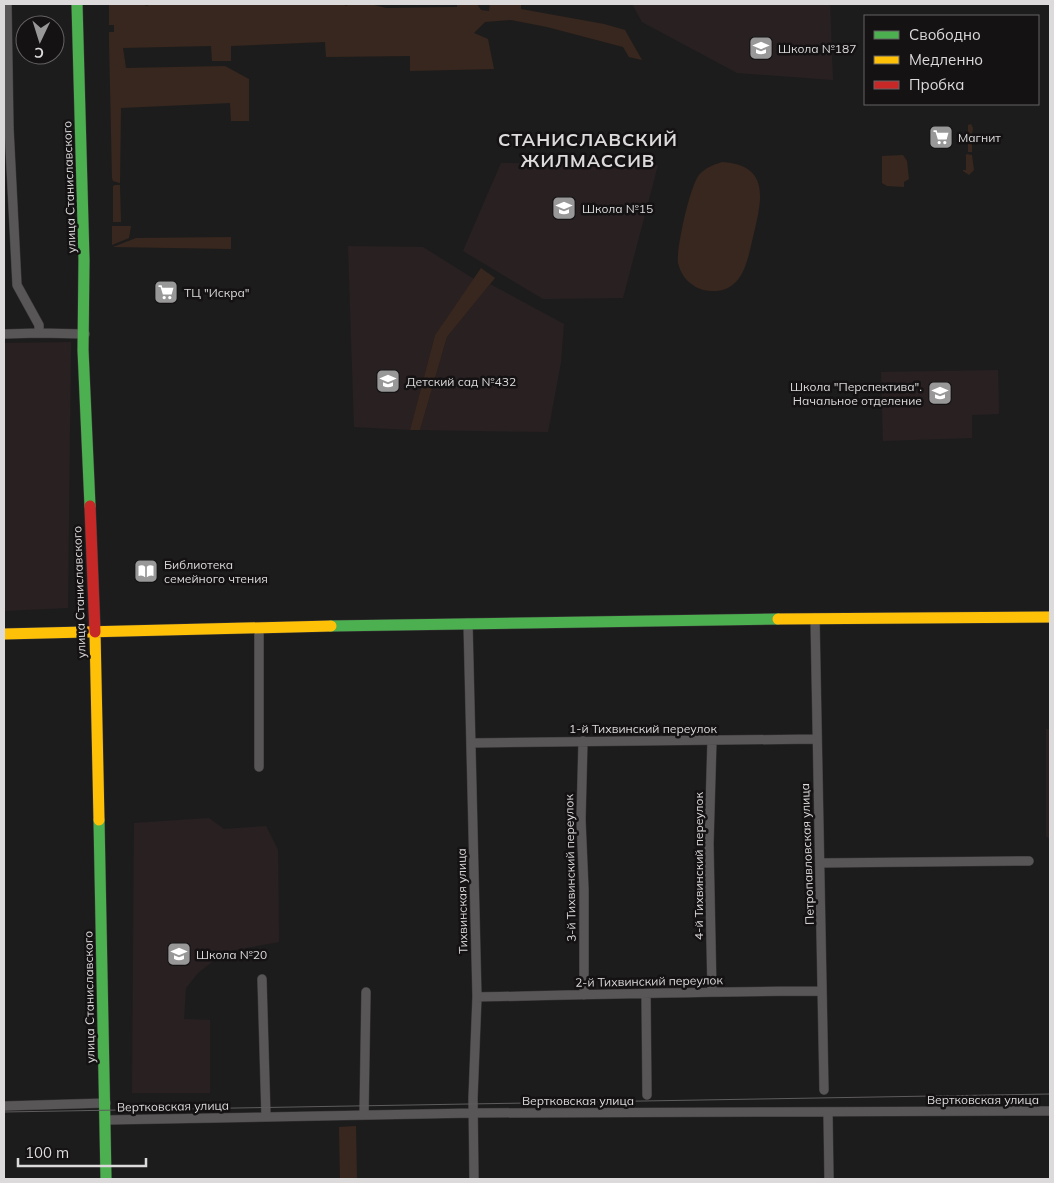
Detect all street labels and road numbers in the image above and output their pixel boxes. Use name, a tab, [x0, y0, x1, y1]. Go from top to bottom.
street label: улица Станиславского	[59, 121, 79, 253]
street label: улица Станиславского	[69, 526, 89, 658]
street label: 1-й Тихвинский переулок	[569, 721, 717, 736]
street label: Петропавловская улица	[797, 783, 817, 925]
street label: 4-й Тихвинский переулок	[691, 792, 706, 940]
street label: 3-й Тихвинский переулок	[561, 793, 579, 942]
street label: Тихвинская улица	[454, 848, 470, 954]
street label: улица Станиславского	[80, 931, 98, 1063]
street label: 2-й Тихвинский переулок	[575, 972, 724, 990]
street label: Вертковская улица	[927, 1092, 1039, 1107]
street label: Вертковская улица	[522, 1093, 634, 1108]
street label: Вертковская улица	[117, 1098, 229, 1114]

